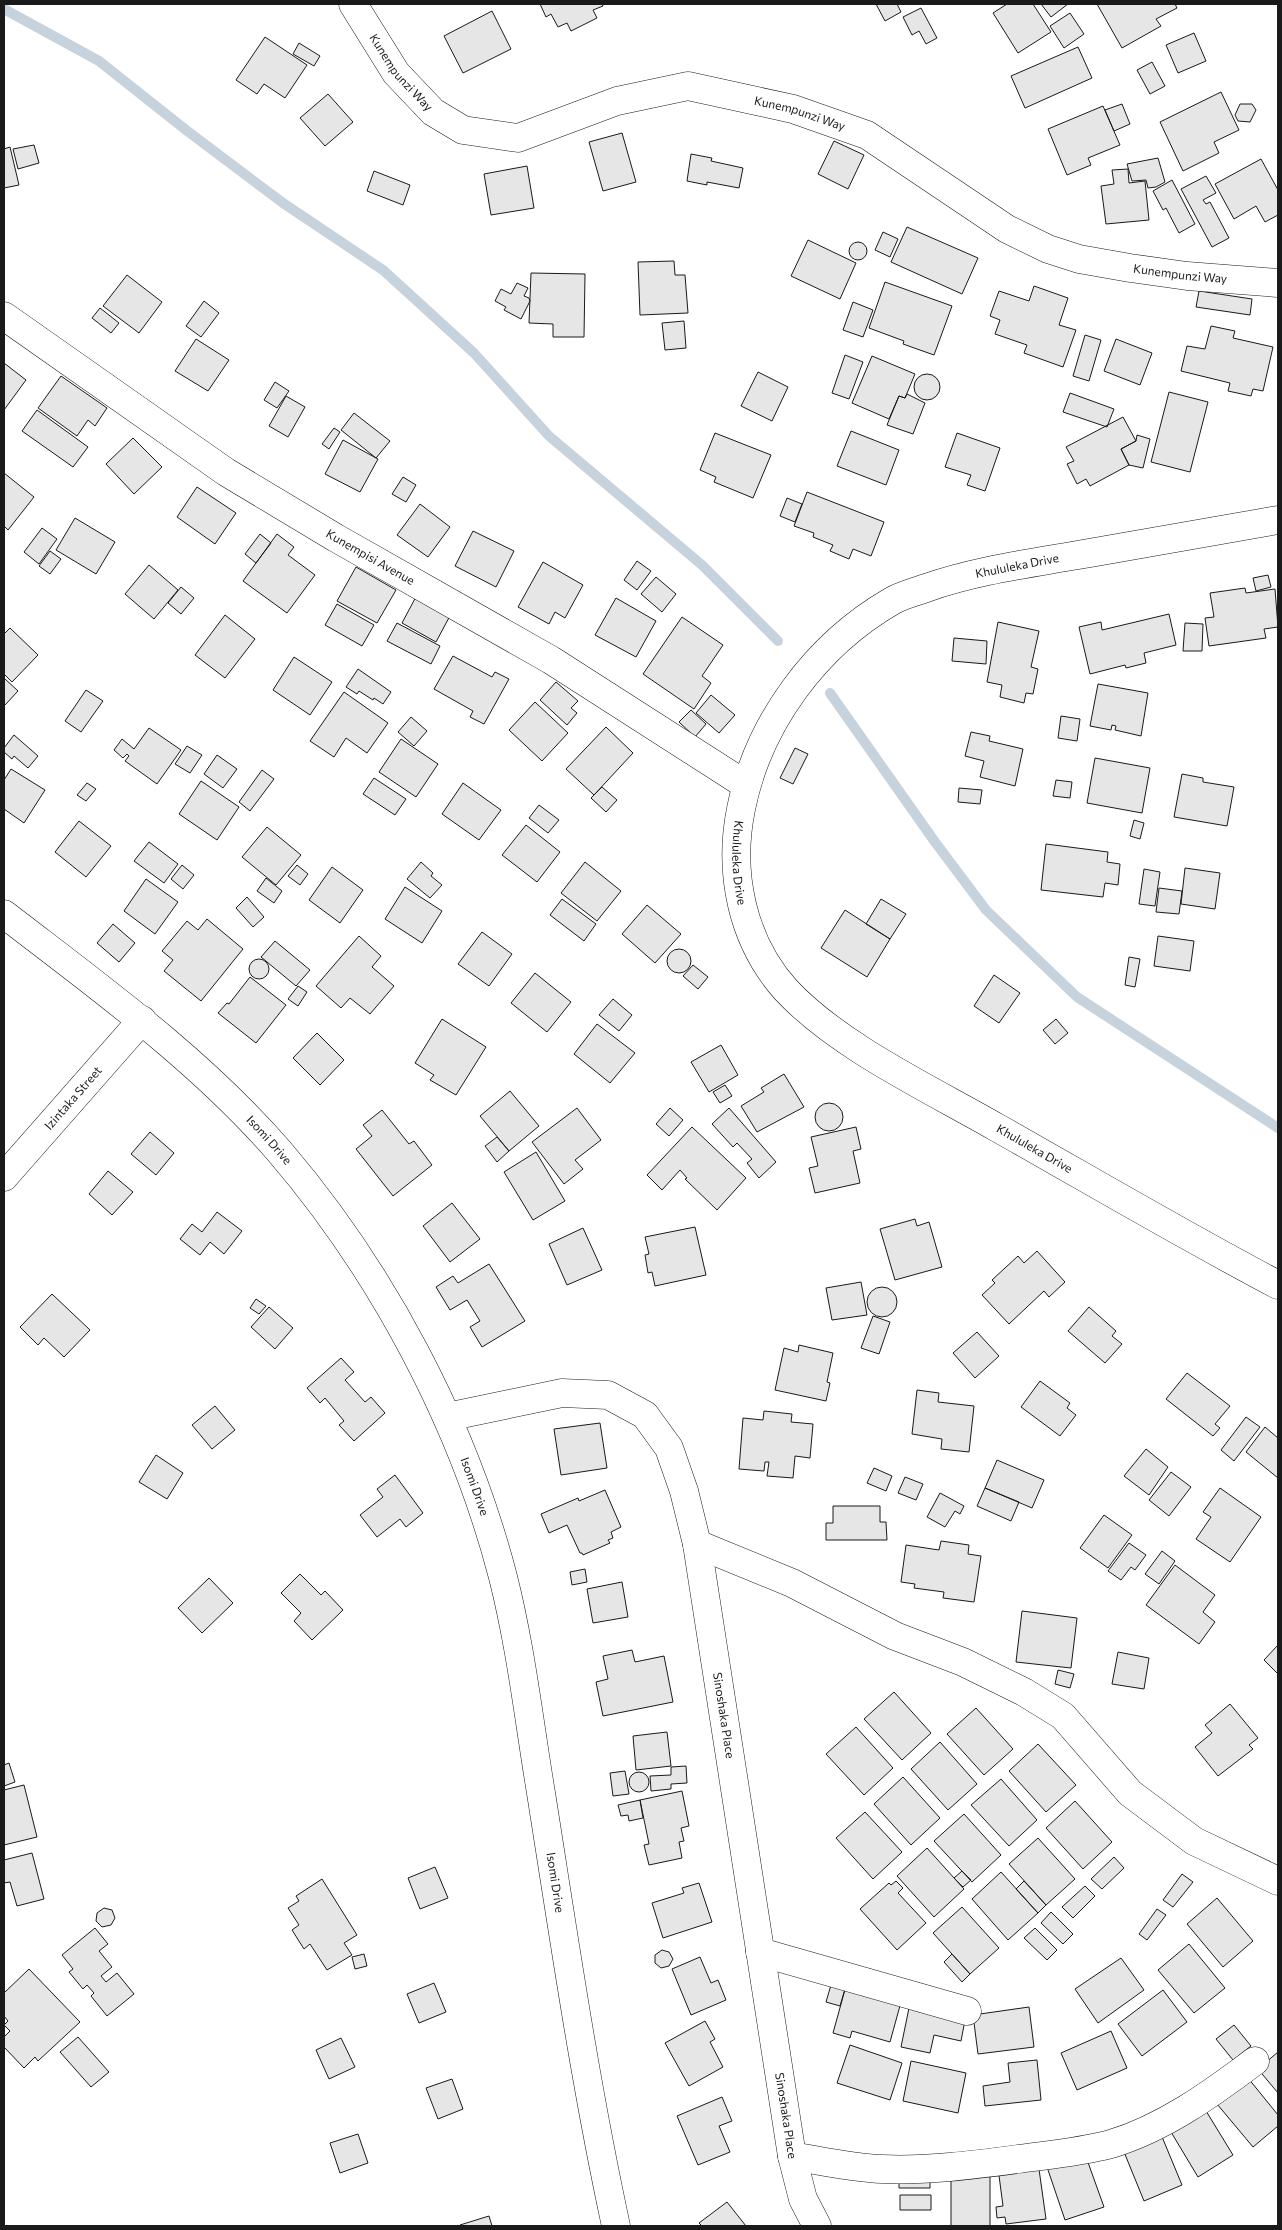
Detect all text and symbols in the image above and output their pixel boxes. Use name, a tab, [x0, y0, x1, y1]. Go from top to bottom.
street label: Kunempunzi Way	[367, 31, 436, 113]
street label: Kunempunzi Way	[753, 93, 847, 133]
street label: Kunempunzi Way	[1133, 261, 1228, 285]
street label: Kunempisi Avenue	[324, 526, 417, 587]
street label: Khululeka Drive	[974, 550, 1060, 580]
street label: Khululeka Drive	[730, 820, 750, 906]
street label: Izintaka Street	[41, 1063, 104, 1132]
street label: Isomi Drive	[244, 1112, 295, 1167]
street label: Khululeka Drive	[994, 1121, 1075, 1175]
street label: Isomi Drive	[458, 1455, 492, 1517]
street label: Sinoshaka Place	[711, 1671, 738, 1759]
street label: Isomi Drive	[544, 1851, 568, 1914]
street label: Sinoshaka Place	[773, 2071, 800, 2160]

